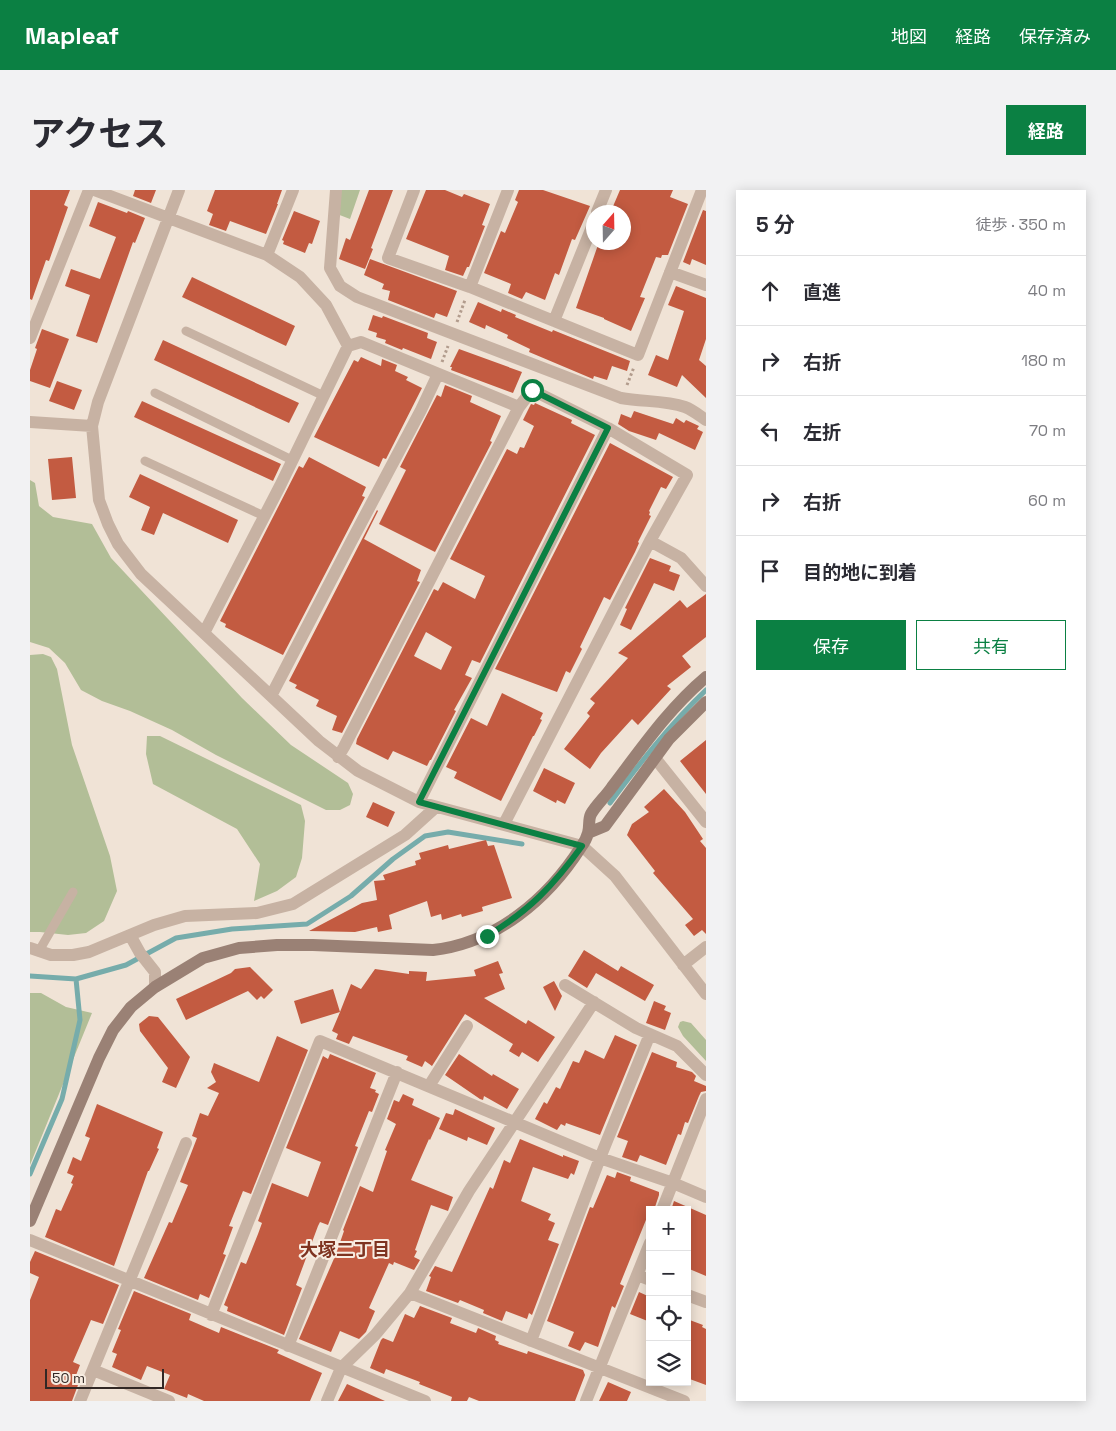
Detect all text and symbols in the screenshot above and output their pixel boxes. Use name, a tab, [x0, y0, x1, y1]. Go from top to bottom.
text: Mapleaf	[25, 20, 119, 51]
text: 地図	[891, 25, 927, 48]
text: 経路	[955, 25, 991, 48]
text: 保存済み	[1019, 25, 1091, 48]
button: 経路	[1006, 105, 1086, 155]
text: アクセス	[30, 112, 168, 156]
north arrow	[586, 205, 631, 250]
text: 5 分	[756, 211, 795, 238]
text: 徒歩 · 350 m	[975, 214, 1066, 235]
icon: ahead	[756, 277, 784, 305]
text: 直進	[803, 280, 841, 305]
text: 40 m	[1028, 280, 1066, 301]
icon: right	[756, 347, 784, 375]
text: 右折	[803, 350, 841, 375]
text: 180 m	[1021, 350, 1066, 371]
route start	[521, 379, 544, 402]
icon: left	[756, 417, 784, 445]
text: 左折	[803, 420, 841, 445]
text: 70 m	[1029, 420, 1066, 441]
icon: right	[756, 487, 784, 515]
text: 右折	[803, 490, 841, 515]
text: 60 m	[1028, 490, 1066, 511]
icon: arrive	[756, 557, 784, 585]
text: 目的地に到着	[803, 560, 917, 585]
button: 保存	[756, 620, 906, 670]
button: 共有	[916, 620, 1066, 670]
route end	[476, 925, 499, 948]
map controls	[646, 1206, 691, 1386]
button: +	[646, 1206, 691, 1251]
district label: 大塚二丁目	[300, 1238, 390, 1261]
button: −	[646, 1251, 691, 1296]
button: locate	[646, 1296, 691, 1341]
button: layers	[646, 1341, 691, 1386]
scale bar	[45, 1366, 164, 1389]
text: 50 m	[52, 1369, 85, 1387]

